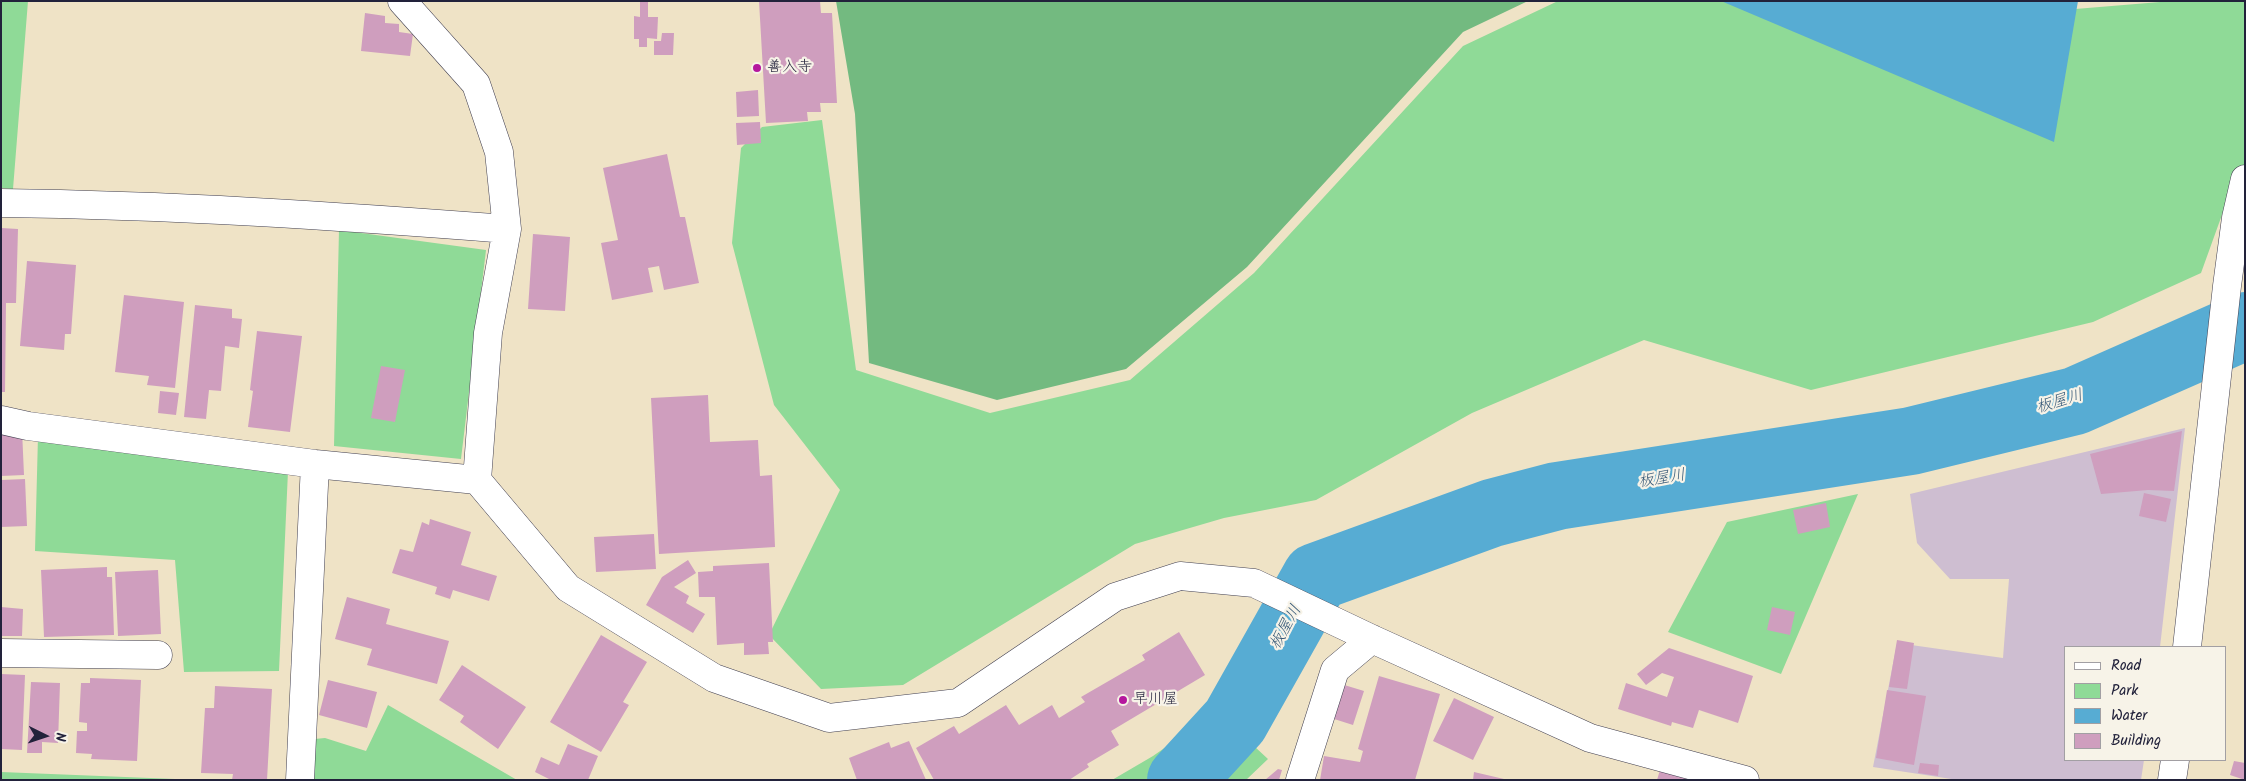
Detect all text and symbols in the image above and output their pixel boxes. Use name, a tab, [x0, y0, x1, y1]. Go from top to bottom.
place label: 善入寺	[767, 59, 812, 77]
marker: 善入寺	[751, 62, 763, 74]
water label: 板屋川	[2034, 387, 2086, 419]
water label: 板屋川	[1637, 467, 1687, 493]
water label: 板屋川	[1267, 602, 1307, 654]
legend	[2064, 646, 2226, 761]
text: Road	[2111, 654, 2141, 678]
text: Park	[2111, 679, 2138, 703]
place label: 早川屋	[1133, 691, 1178, 709]
marker: 早川屋	[1117, 694, 1129, 706]
text: Water	[2111, 704, 2147, 728]
north arrow	[20, 711, 70, 761]
text: Building	[2111, 729, 2161, 753]
text: N	[49, 732, 71, 742]

